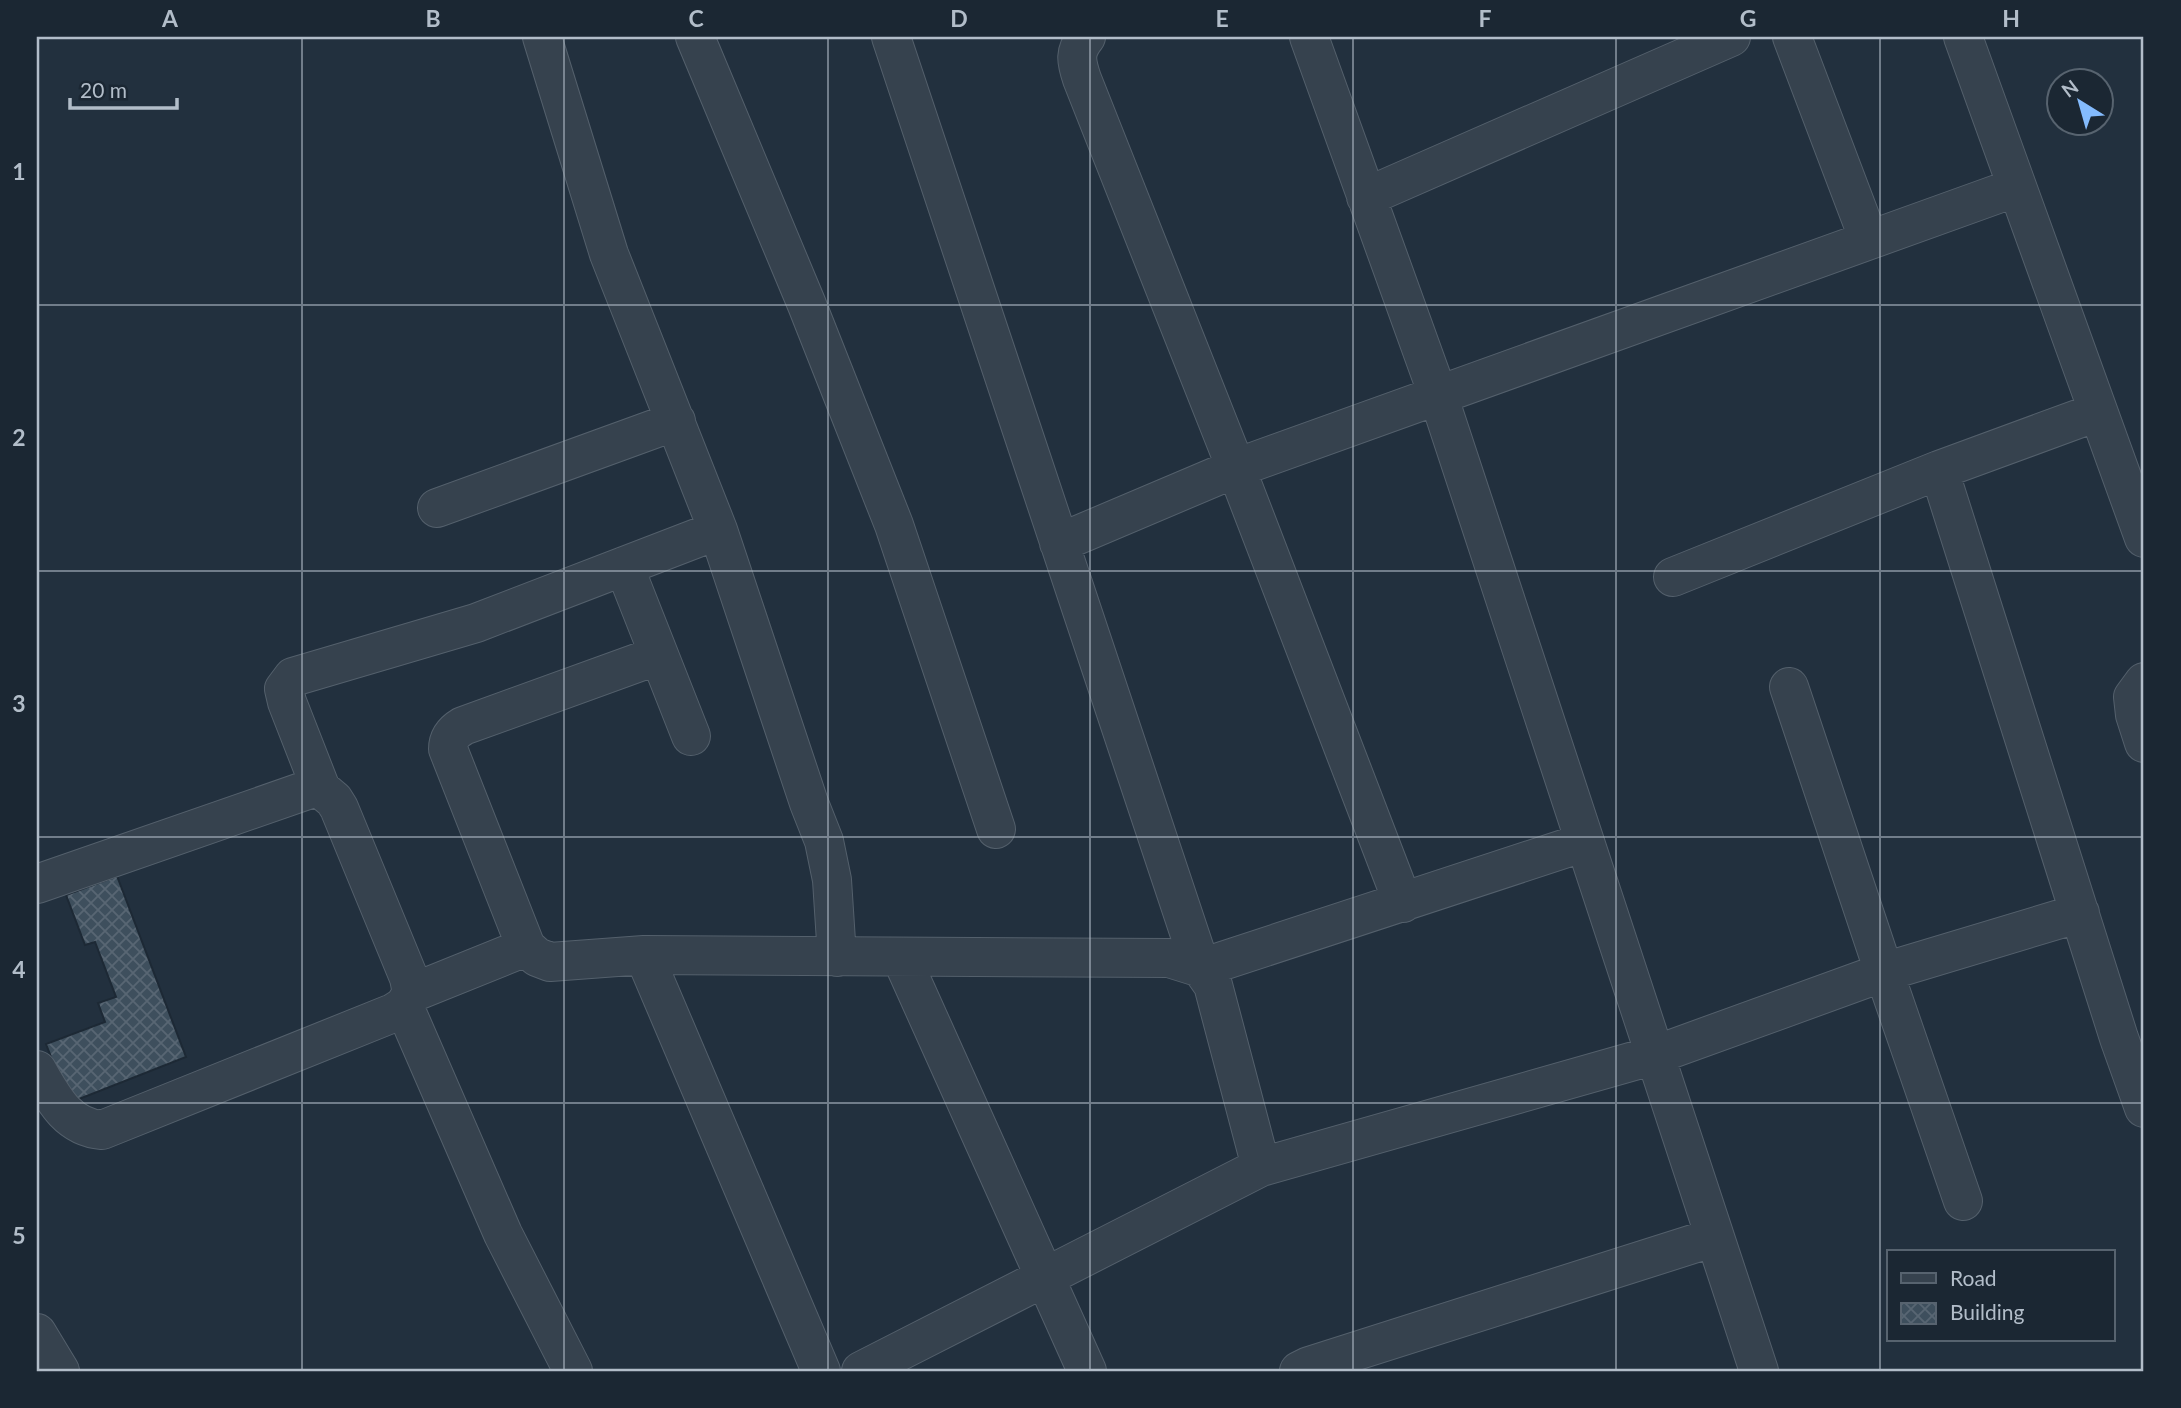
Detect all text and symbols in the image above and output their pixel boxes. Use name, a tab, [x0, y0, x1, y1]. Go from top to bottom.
text: A	[161, 4, 179, 32]
text: B	[425, 4, 441, 32]
text: C	[688, 4, 704, 32]
text: D	[950, 4, 968, 32]
text: E	[1215, 4, 1229, 32]
text: F	[1478, 4, 1492, 32]
text: G	[1740, 4, 1756, 32]
text: H	[2002, 4, 2020, 32]
scale bar	[70, 66, 177, 110]
north arrow	[2044, 66, 2114, 136]
text: N	[2057, 74, 2082, 102]
text: 20 m	[80, 77, 127, 102]
text: 1	[12, 157, 26, 185]
text: 2	[12, 423, 26, 451]
text: 3	[12, 689, 26, 717]
text: 4	[12, 955, 26, 983]
text: 5	[12, 1221, 26, 1249]
legend	[1887, 1250, 2114, 1342]
text: Road	[1950, 1265, 1997, 1290]
text: Building	[1950, 1299, 2025, 1324]

